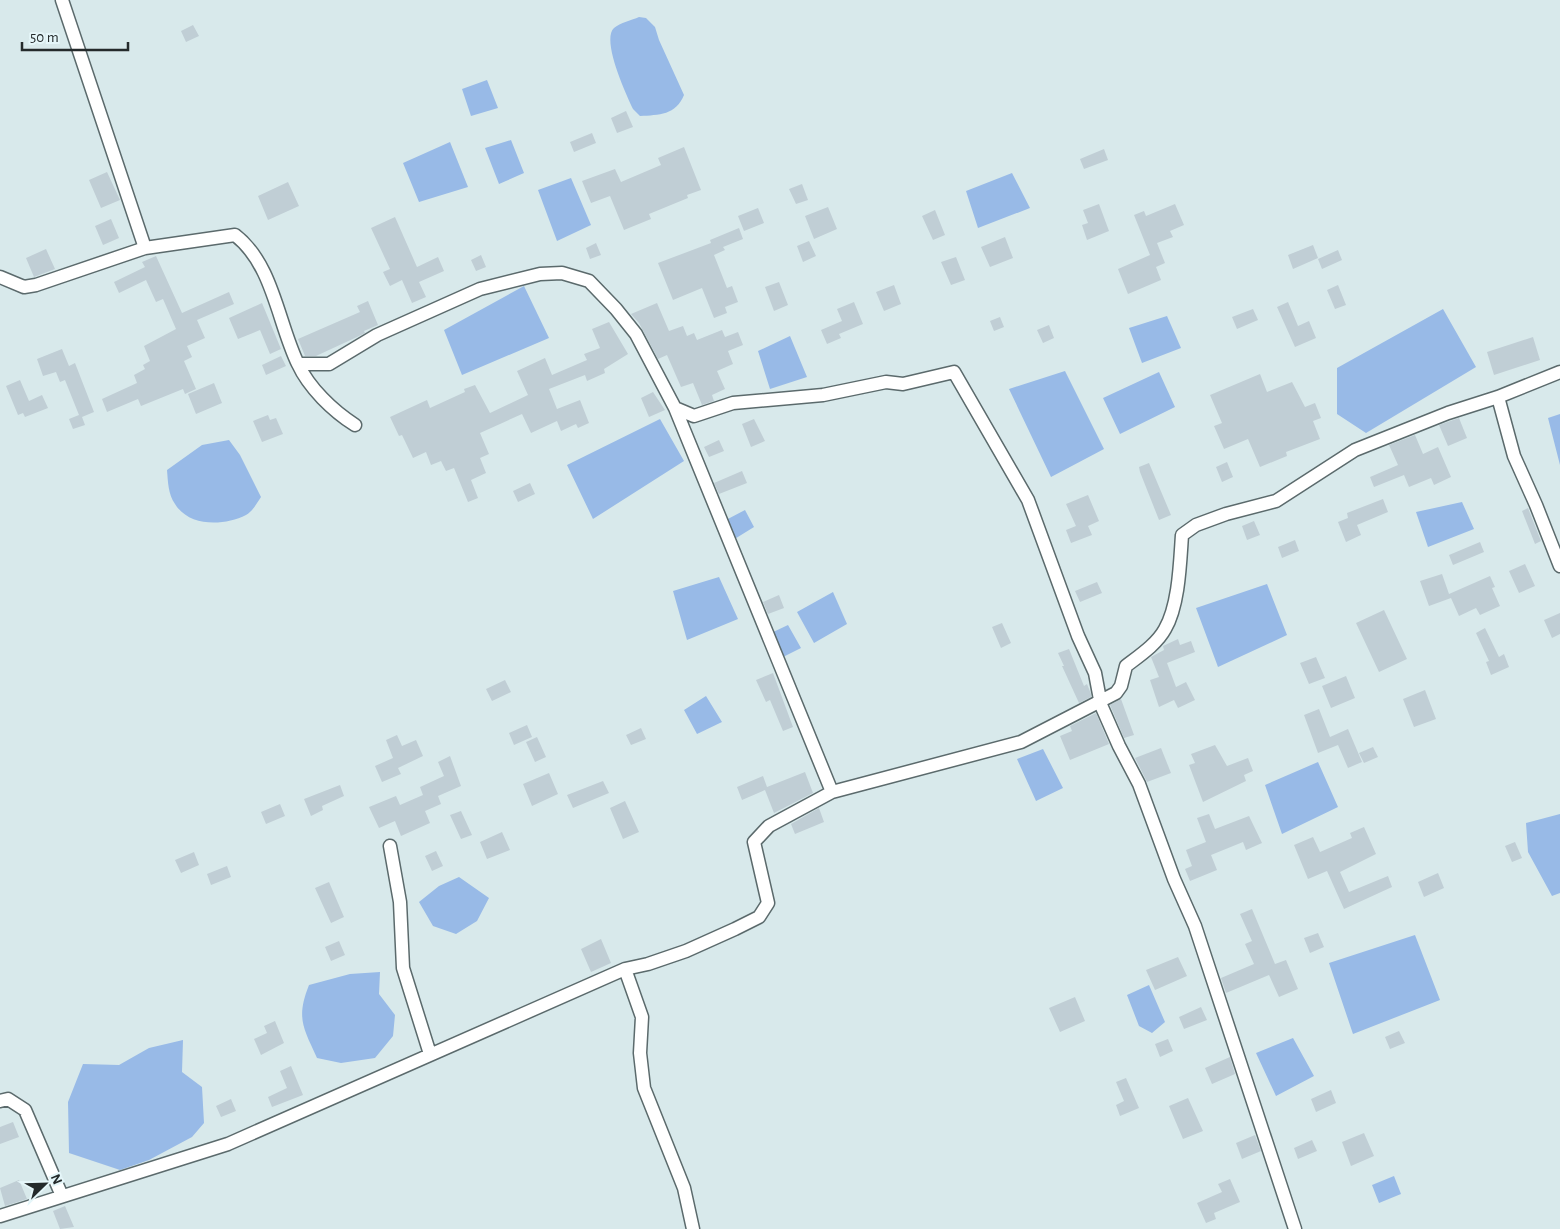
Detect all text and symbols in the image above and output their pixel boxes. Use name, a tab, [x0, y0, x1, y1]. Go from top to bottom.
scale bar	[22, 20, 129, 52]
text: 50 m	[30, 30, 59, 45]
north arrow	[20, 1159, 70, 1209]
text: N	[48, 1172, 64, 1187]

